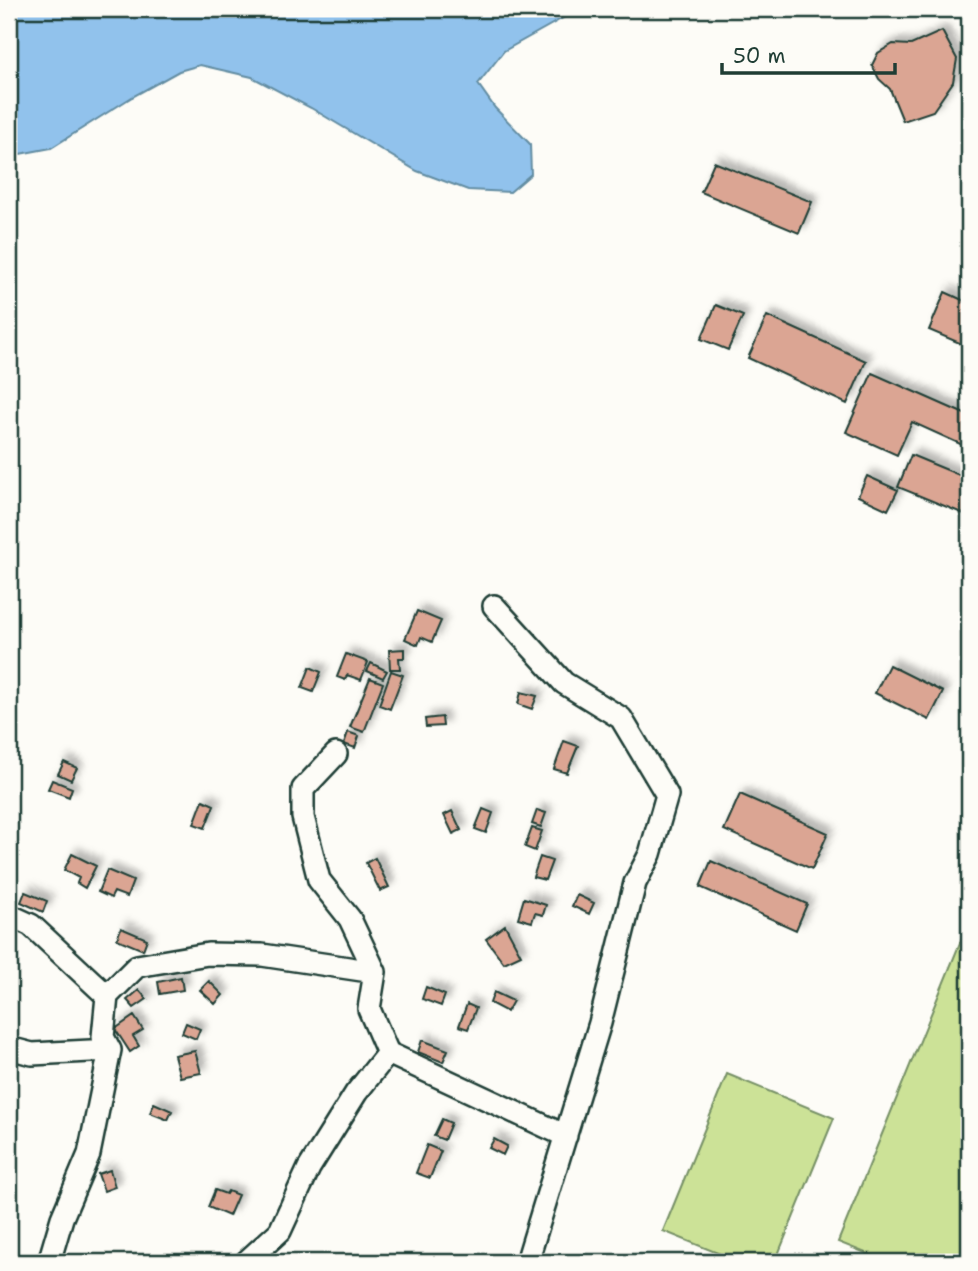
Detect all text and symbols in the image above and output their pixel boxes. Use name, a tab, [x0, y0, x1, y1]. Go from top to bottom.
scale bar	[722, 32, 896, 76]
text: 50 m	[733, 42, 786, 70]

